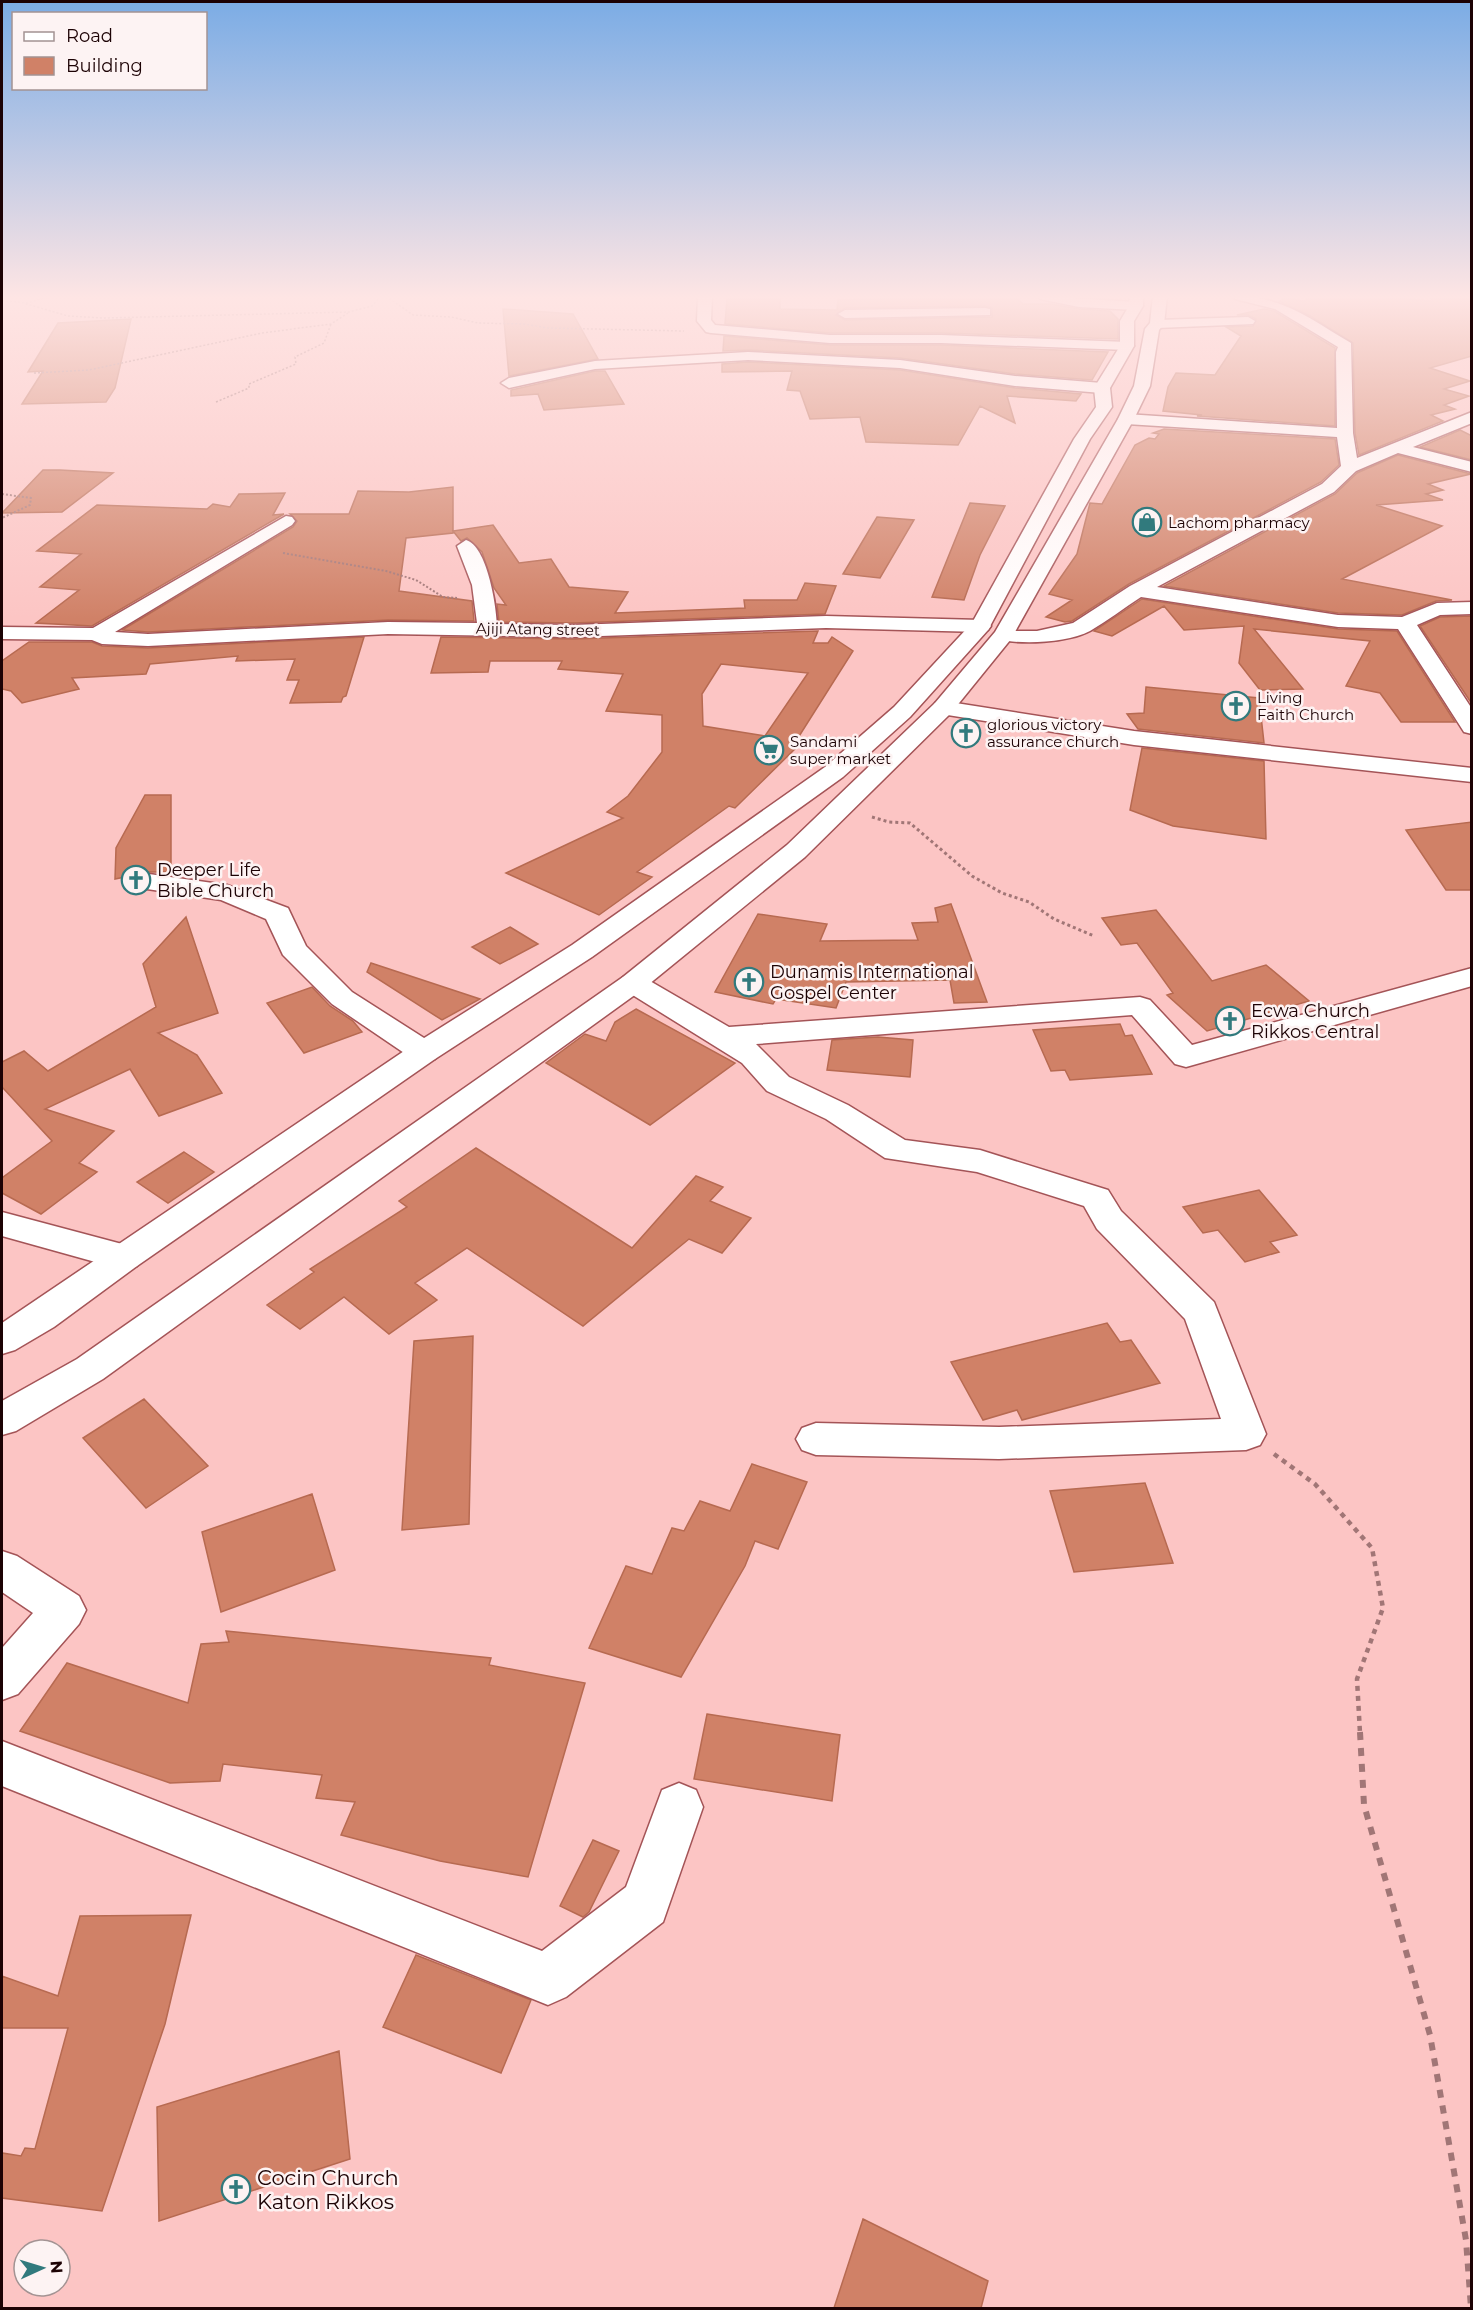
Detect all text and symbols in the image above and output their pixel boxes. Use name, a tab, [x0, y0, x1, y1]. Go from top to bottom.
legend	[12, 12, 207, 90]
text: Road	[66, 25, 113, 47]
text: Building	[66, 55, 143, 77]
shop icon: Lachom pharmacy	[1131, 506, 1163, 538]
place label: Lachom pharmacy	[1168, 513, 1311, 532]
street label: Ajiji Atang street	[476, 618, 600, 640]
place label: Living Faith Church	[1257, 688, 1354, 724]
church icon: Living Faith Church	[1220, 690, 1252, 722]
place label: glorious victory assurance church	[987, 715, 1119, 751]
church icon: glorious victory assurance church	[950, 717, 982, 749]
place label: Sandami super market	[790, 732, 891, 768]
supermarket icon: Sandami super market	[753, 734, 785, 766]
place label: Deeper Life Bible Church	[157, 859, 274, 902]
church icon: Deeper Life Bible Church	[120, 864, 152, 896]
place label: Dunamis International Gospel Center	[770, 961, 974, 1004]
church icon: Dunamis International Gospel Center	[733, 966, 765, 998]
place label: Ecwa Church Rikkos Central	[1251, 1000, 1379, 1043]
church icon: Ecwa Church Rikkos Central	[1214, 1005, 1246, 1037]
place label: Cocin Church Katon Rikkos	[257, 2165, 399, 2214]
church icon: Cocin Church Katon Rikkos	[220, 2173, 252, 2205]
north arrow	[12, 2238, 72, 2298]
text: N	[47, 2260, 66, 2274]

